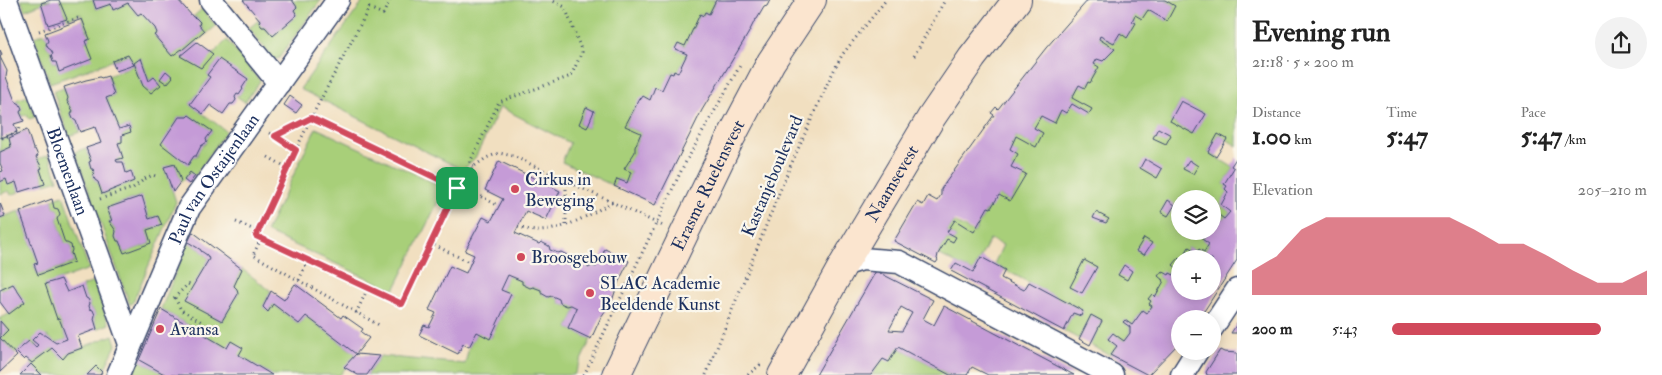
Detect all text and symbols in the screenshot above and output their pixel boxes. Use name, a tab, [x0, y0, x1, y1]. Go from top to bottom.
text: Evening run	[1252, 15, 1390, 50]
button: share	[1595, 17, 1647, 69]
text: 21:18 · 5 × 200 m	[1252, 52, 1354, 72]
text: Distance	[1252, 104, 1301, 121]
text: Time	[1386, 104, 1417, 121]
text: Pace	[1521, 104, 1546, 121]
street label: Paul van Ostaijenlaan	[164, 109, 265, 248]
street label: Kastanjeboulevard	[737, 112, 808, 240]
street label: Erasme Ruelensvest	[667, 116, 750, 254]
text: 1.00	[1252, 121, 1291, 152]
text: 5:47	[1386, 121, 1428, 152]
text: 5:47	[1521, 121, 1562, 152]
street label: Bloemenlaan	[41, 124, 94, 219]
text: km	[1291, 131, 1312, 148]
text: /km	[1562, 131, 1586, 148]
street label: Naamsevest	[861, 141, 924, 226]
pin	[436, 167, 478, 209]
place label: Cirkus in Beweging	[525, 168, 596, 212]
icon: arrive	[443, 174, 471, 202]
text: Elevation	[1252, 180, 1313, 200]
text: 205–210 m	[1578, 180, 1647, 200]
marker: Cirkus in Beweging	[509, 183, 521, 195]
map controls	[1171, 190, 1221, 360]
button: layers	[1171, 190, 1221, 240]
place label: Broosgebouw	[531, 246, 628, 269]
button: +	[1171, 250, 1221, 300]
marker: Broosgebouw	[515, 251, 527, 263]
place label: SLAC Academie Beeldende Kunst	[600, 272, 721, 316]
marker: SLAC Academie Beeldende Kunst	[584, 287, 596, 299]
button: −	[1171, 310, 1221, 360]
place label: Avansa	[169, 318, 220, 341]
text: 200 m	[1252, 319, 1292, 339]
text: 5:43	[1332, 319, 1358, 339]
marker: Avansa	[154, 323, 166, 335]

